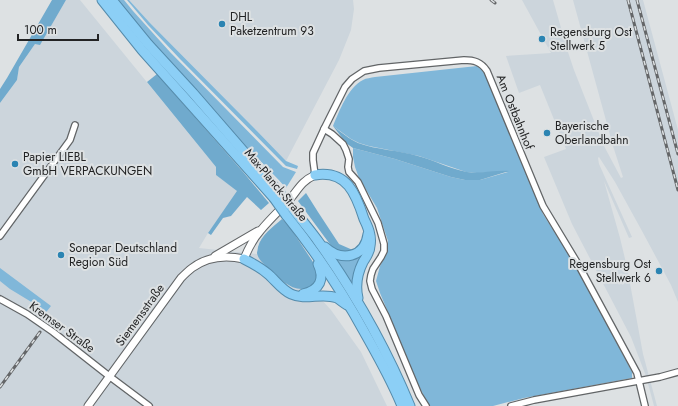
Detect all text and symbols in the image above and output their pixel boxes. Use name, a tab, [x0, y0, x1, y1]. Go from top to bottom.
place label: DHL Paketzentrum 93	[230, 8, 314, 40]
scale bar	[18, 16, 98, 42]
marker: DHL Paketzentrum 93	[217, 19, 227, 29]
text: 100 m	[24, 21, 57, 39]
place label: Regensburg Ost Stellwerk 5	[550, 23, 632, 55]
marker: Regensburg Ost Stellwerk 5	[537, 34, 547, 44]
street label: Am Ostbahnhof	[492, 72, 538, 153]
place label: Bayerische Oberlandbahn	[555, 117, 629, 149]
marker: Bayerische Oberlandbahn	[542, 128, 552, 138]
street label: Max-Planck-Straße	[240, 145, 312, 225]
place label: Papier LIEBL GmbH VERPACKUNGEN	[23, 148, 152, 180]
marker: Papier LIEBL GmbH VERPACKUNGEN	[10, 159, 20, 169]
place label: Sonepar Deutschland Region Süd	[69, 239, 177, 271]
marker: Sonepar Deutschland Region Süd	[56, 250, 66, 260]
place label: Regensburg Ost Stellwerk 6	[569, 255, 651, 287]
marker: Regensburg Ost Stellwerk 6	[654, 266, 664, 276]
street label: Siemensstraße	[111, 280, 169, 350]
street label: Kremser Straße	[25, 297, 99, 357]

